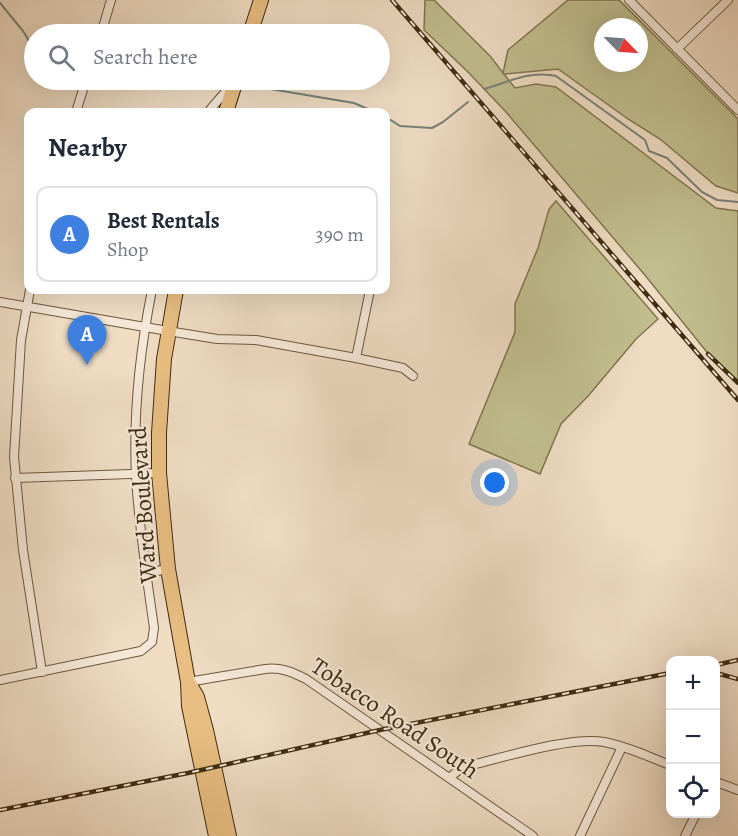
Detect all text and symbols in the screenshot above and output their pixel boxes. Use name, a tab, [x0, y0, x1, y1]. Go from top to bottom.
north arrow	[594, 18, 648, 72]
search box	[24, 24, 390, 90]
icon: search	[45, 41, 78, 74]
text: Search here	[93, 42, 198, 72]
text: Nearby	[48, 130, 127, 165]
text: Best Rentals	[107, 206, 220, 236]
text: A	[63, 221, 76, 248]
text: 390 m	[315, 221, 364, 248]
text: Shop	[107, 236, 149, 263]
pin: A	[68, 316, 106, 365]
street label: Ward Boulevard	[122, 425, 165, 586]
your location	[480, 468, 509, 497]
street label: Tobacco Road South	[305, 650, 485, 786]
map controls	[666, 656, 720, 818]
button: +	[666, 656, 720, 710]
button: −	[666, 710, 720, 764]
button: locate	[666, 764, 720, 818]

